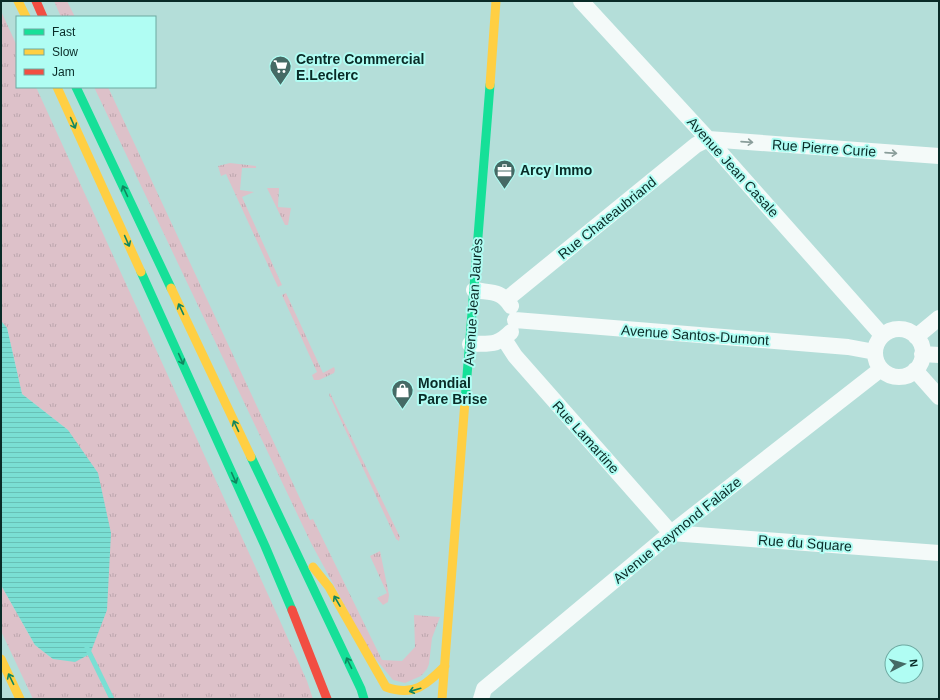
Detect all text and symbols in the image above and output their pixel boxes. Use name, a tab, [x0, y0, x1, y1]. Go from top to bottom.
legend	[16, 16, 156, 88]
text: Fast	[52, 25, 76, 39]
text: Slow	[52, 45, 78, 59]
place label: Centre Commercial E.Leclerc	[296, 51, 424, 83]
supermarket icon: Centre Commercial E.Leclerc	[267, 54, 293, 87]
text: Jam	[52, 65, 75, 79]
street label: Avenue Jean Casale	[684, 114, 782, 220]
one-way arrow	[70, 116, 78, 128]
street label: Rue Pierre Curie	[771, 136, 877, 160]
one-way arrow	[740, 139, 753, 146]
one-way arrow	[884, 149, 897, 156]
office icon: Arcy Immo	[492, 157, 518, 190]
place label: Arcy Immo	[520, 162, 592, 178]
street label: Rue Chateaubriand	[555, 174, 659, 262]
one-way arrow	[121, 185, 128, 197]
one-way arrow	[124, 235, 131, 247]
street label: Avenue Jean Jaurès	[461, 238, 485, 366]
one-way arrow	[177, 303, 184, 315]
street label: Avenue Santos-Dumont	[620, 322, 770, 348]
one-way arrow	[178, 353, 185, 365]
place label: Mondial Pare Brise	[418, 375, 487, 407]
shop icon: Mondial Pare Brise	[390, 378, 416, 411]
street label: Rue Lamartine	[549, 398, 623, 477]
one-way arrow	[232, 421, 239, 433]
one-way arrow	[231, 471, 239, 483]
street label: Avenue Raymond Falaize	[610, 473, 744, 587]
street label: Rue du Square	[757, 532, 853, 554]
one-way arrow	[333, 595, 340, 607]
north arrow	[884, 644, 924, 684]
one-way arrow	[345, 658, 352, 670]
text: N	[908, 658, 920, 668]
one-way arrow	[7, 673, 14, 685]
one-way arrow	[409, 687, 422, 694]

